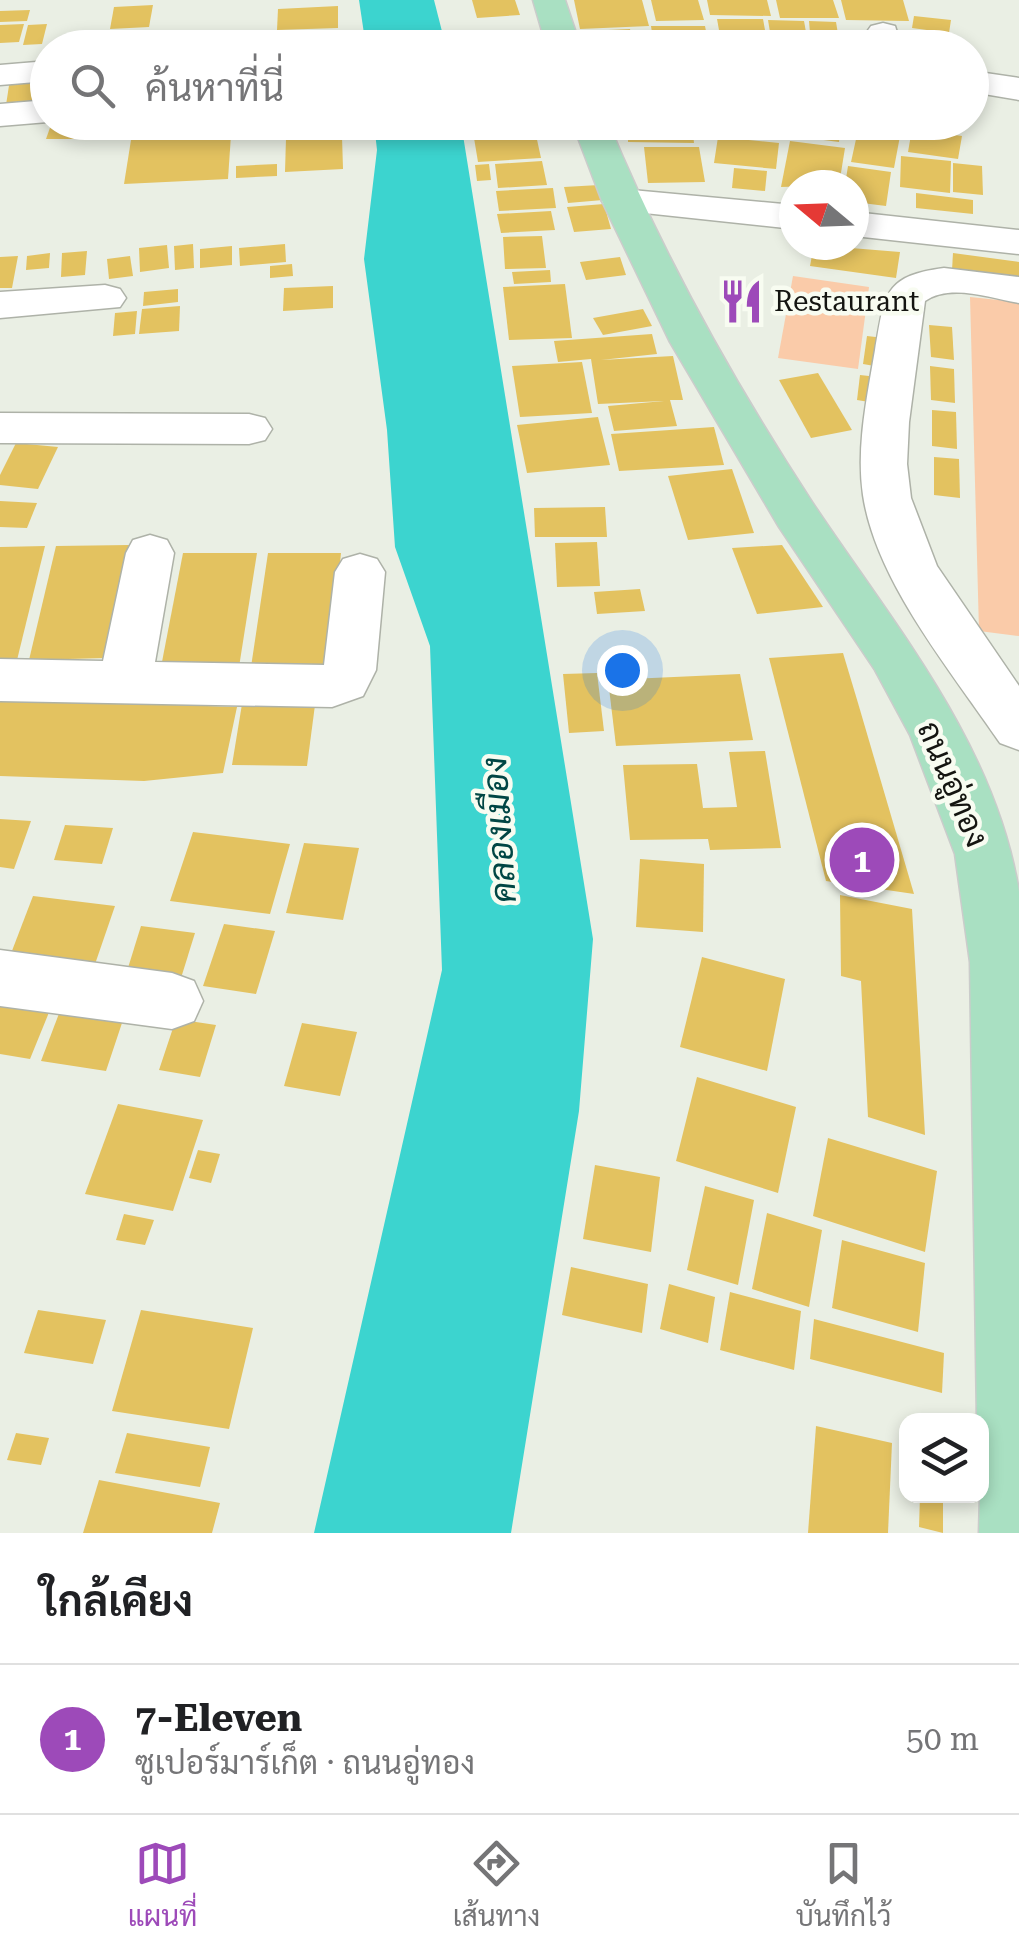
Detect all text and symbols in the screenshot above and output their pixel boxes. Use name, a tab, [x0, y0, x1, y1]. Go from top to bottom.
search box	[30, 30, 989, 140]
icon: search	[65, 58, 120, 113]
text: ค้นหาที่นี่	[145, 66, 284, 110]
north arrow	[779, 170, 869, 260]
restaurant icon: Restaurant	[717, 277, 765, 325]
place label: Restaurant	[774, 285, 919, 318]
your location	[597, 645, 648, 696]
street label: ถนนอู่ทอง	[907, 716, 996, 854]
water label: คลองเมือง	[471, 755, 525, 905]
pin: 1	[830, 822, 894, 898]
map controls	[899, 1413, 989, 1503]
button: layers	[899, 1413, 989, 1503]
text: ใกล้เคียง	[40, 1577, 193, 1626]
text: 7-Eleven	[135, 1696, 302, 1740]
text: 1	[64, 1720, 81, 1758]
text: 50 m	[906, 1720, 979, 1758]
text: ซูเปอร์มาร์เก็ต · ถนนอู่ทอง	[135, 1744, 475, 1782]
tab: แผนที่	[128, 1836, 198, 1933]
tab: เส้นทาง	[453, 1836, 540, 1933]
tab: บันทึกไว้	[796, 1836, 891, 1933]

